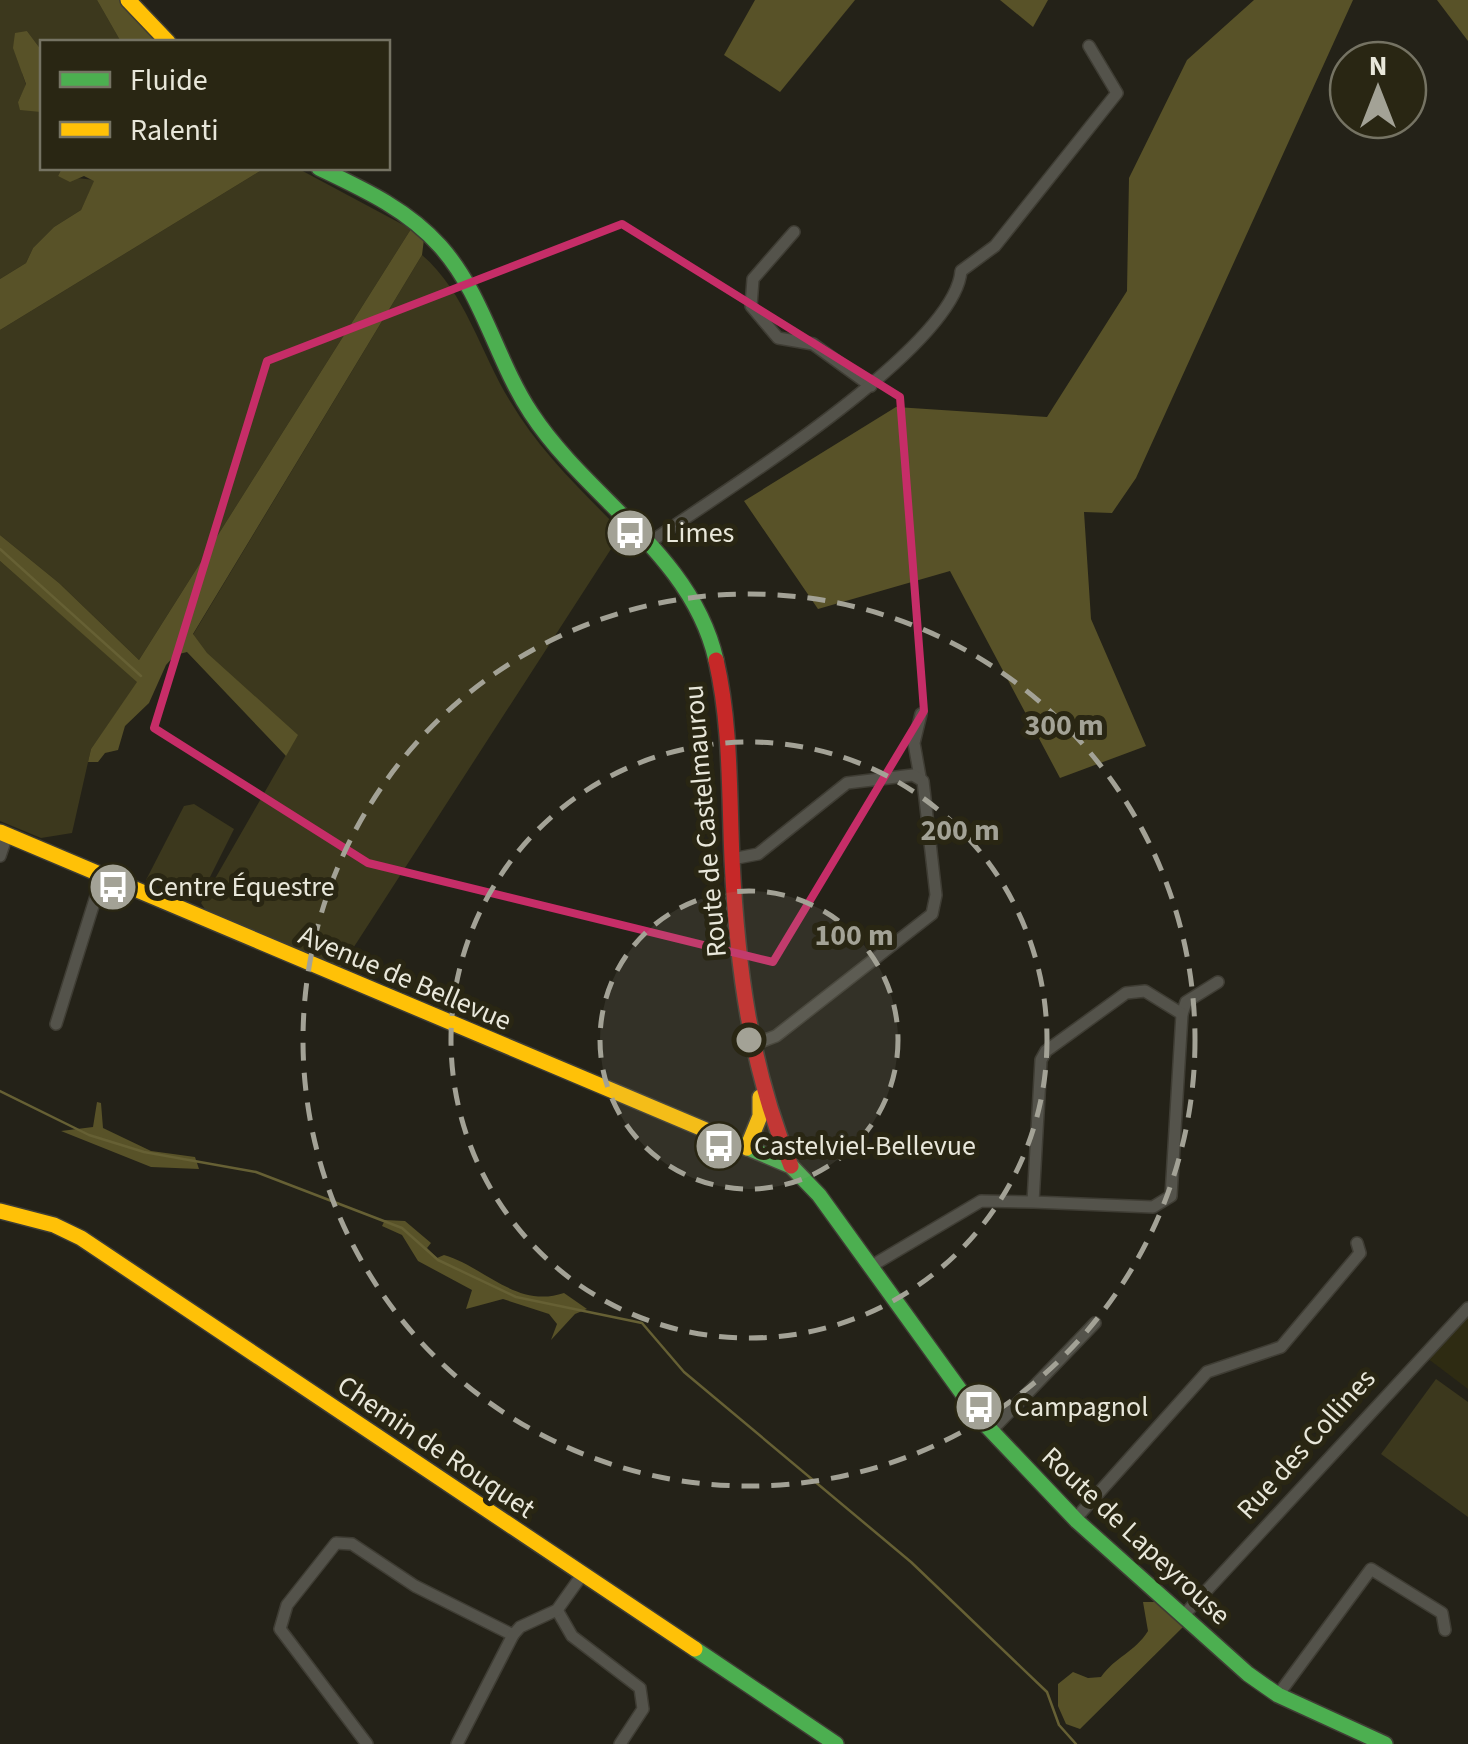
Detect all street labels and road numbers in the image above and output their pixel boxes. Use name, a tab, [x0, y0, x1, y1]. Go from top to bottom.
street label: Route de Castelmaurou	[673, 683, 737, 959]
street label: Avenue de Bellevue	[292, 915, 518, 1041]
street label: Rue des Collines	[1227, 1360, 1385, 1528]
street label: Chemin de Rouquet	[329, 1366, 543, 1528]
street label: Route de Lapeyrouse	[1033, 1438, 1239, 1634]

